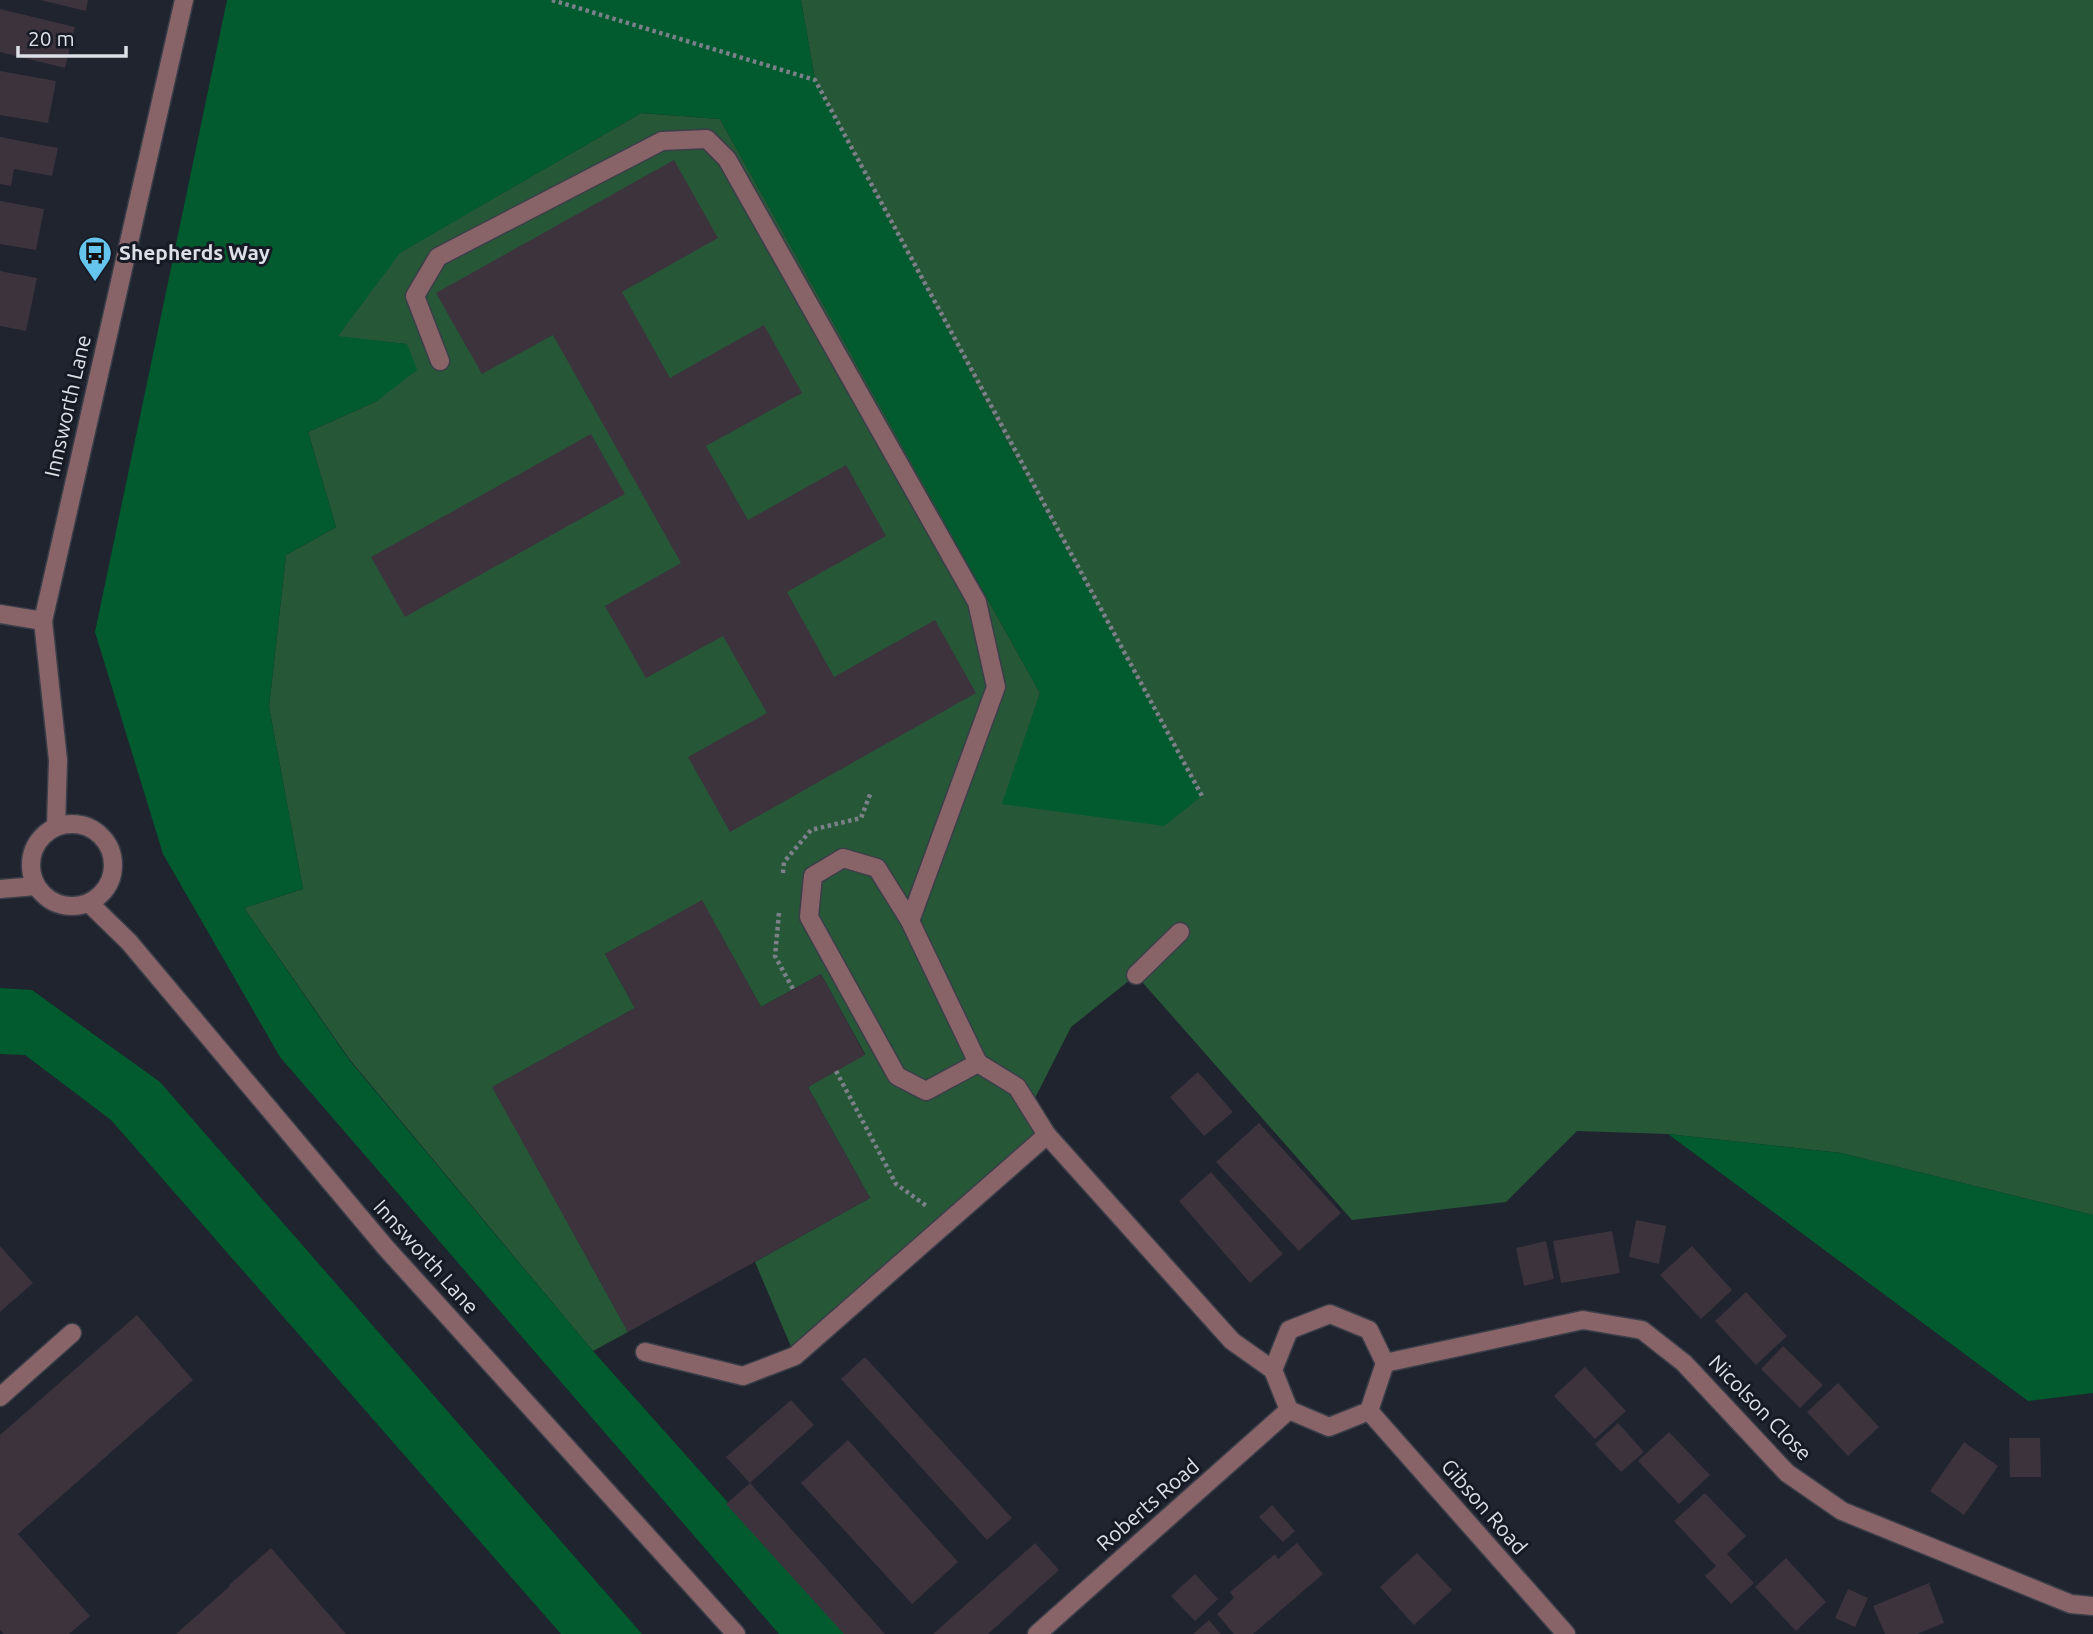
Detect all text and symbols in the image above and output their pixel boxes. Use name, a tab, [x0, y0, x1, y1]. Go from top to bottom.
scale bar	[18, 14, 126, 58]
text: 20 m	[28, 26, 75, 50]
bus stop icon: Shepherds Way	[76, 234, 114, 283]
place label: Shepherds Way	[119, 240, 270, 264]
street label: Innsworth Lane	[39, 332, 95, 479]
street label: Innsworth Lane	[369, 1194, 484, 1318]
street label: Nicolson Close	[1704, 1350, 1817, 1465]
street label: Roberts Road	[1091, 1453, 1203, 1555]
street label: Gibson Road	[1437, 1454, 1532, 1559]

